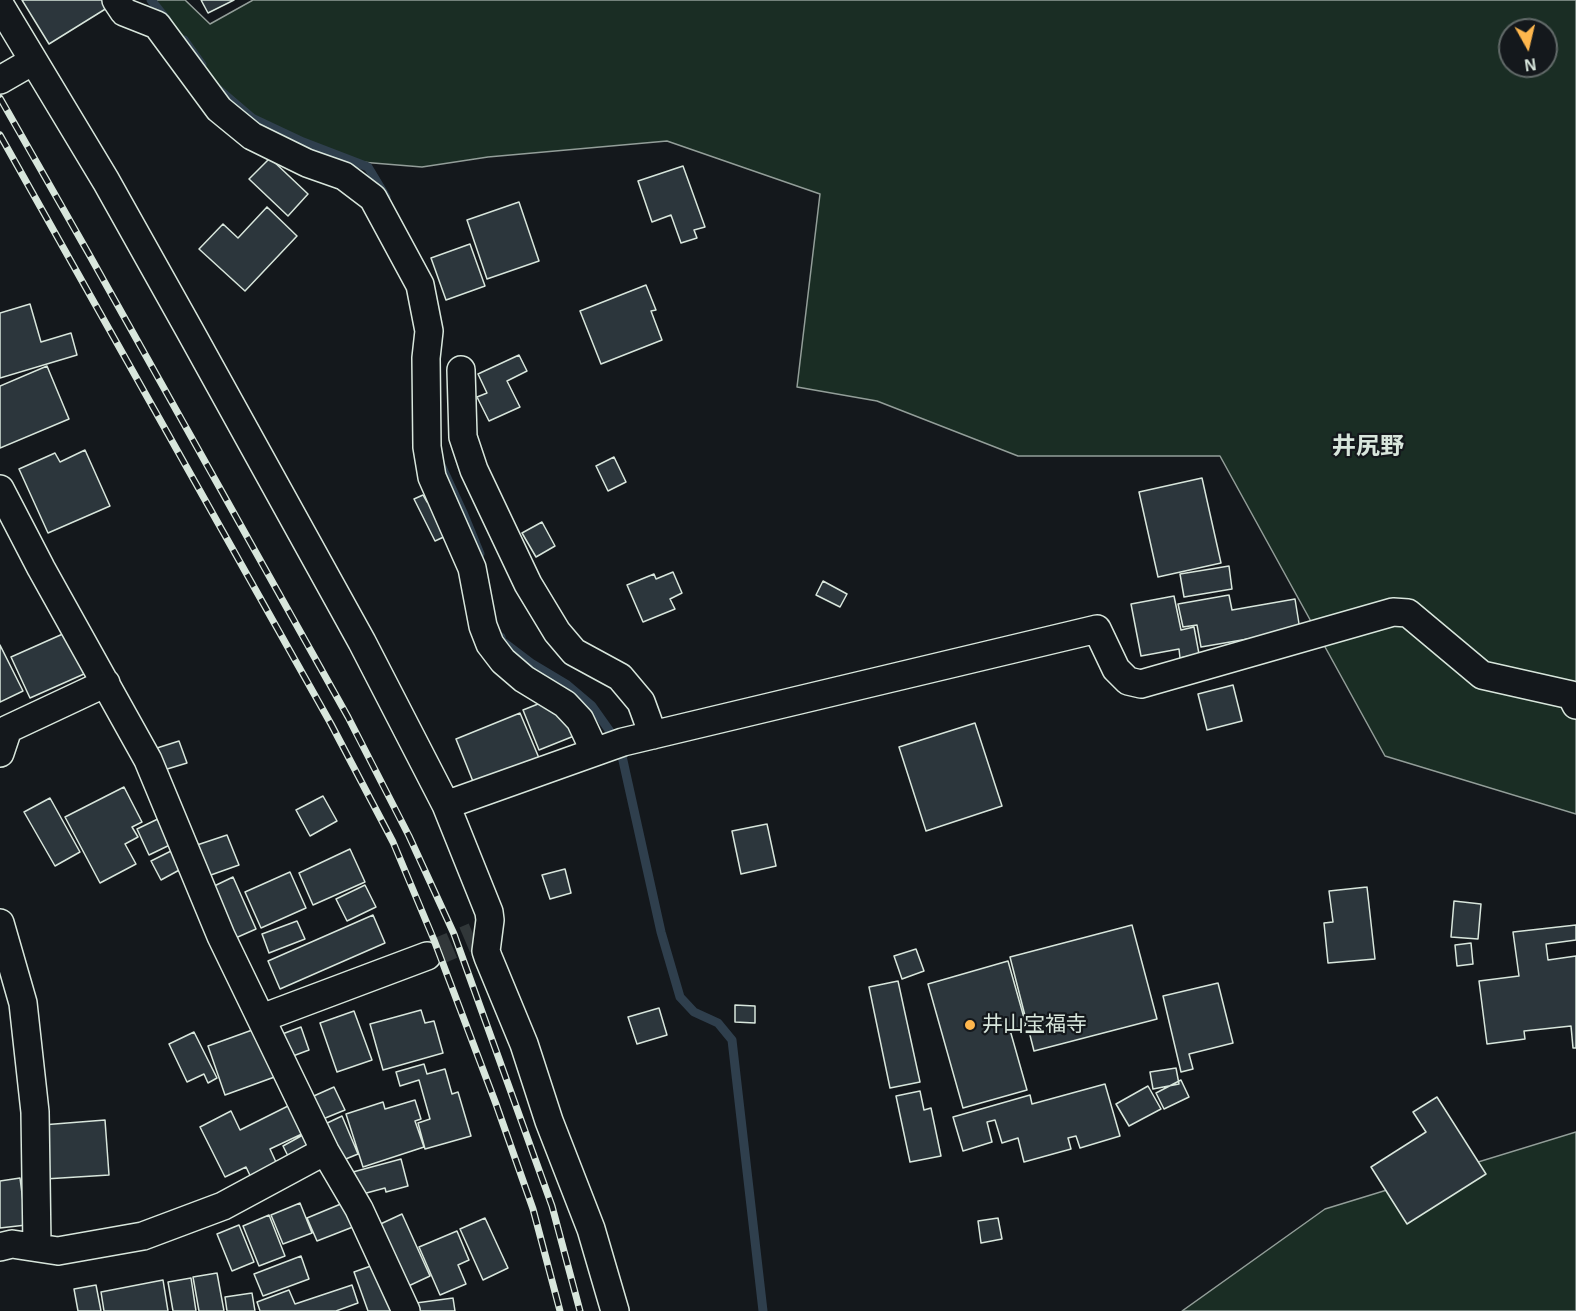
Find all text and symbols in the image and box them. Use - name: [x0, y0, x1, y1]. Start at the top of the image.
- north arrow: [1498, 18, 1558, 78]
- text: N: [1523, 55, 1537, 74]
- district label: 井尻野: [1332, 433, 1404, 461]
- place label: 井山宝福寺: [982, 1012, 1087, 1038]
- marker: 井山宝福寺: [963, 1018, 977, 1032]

